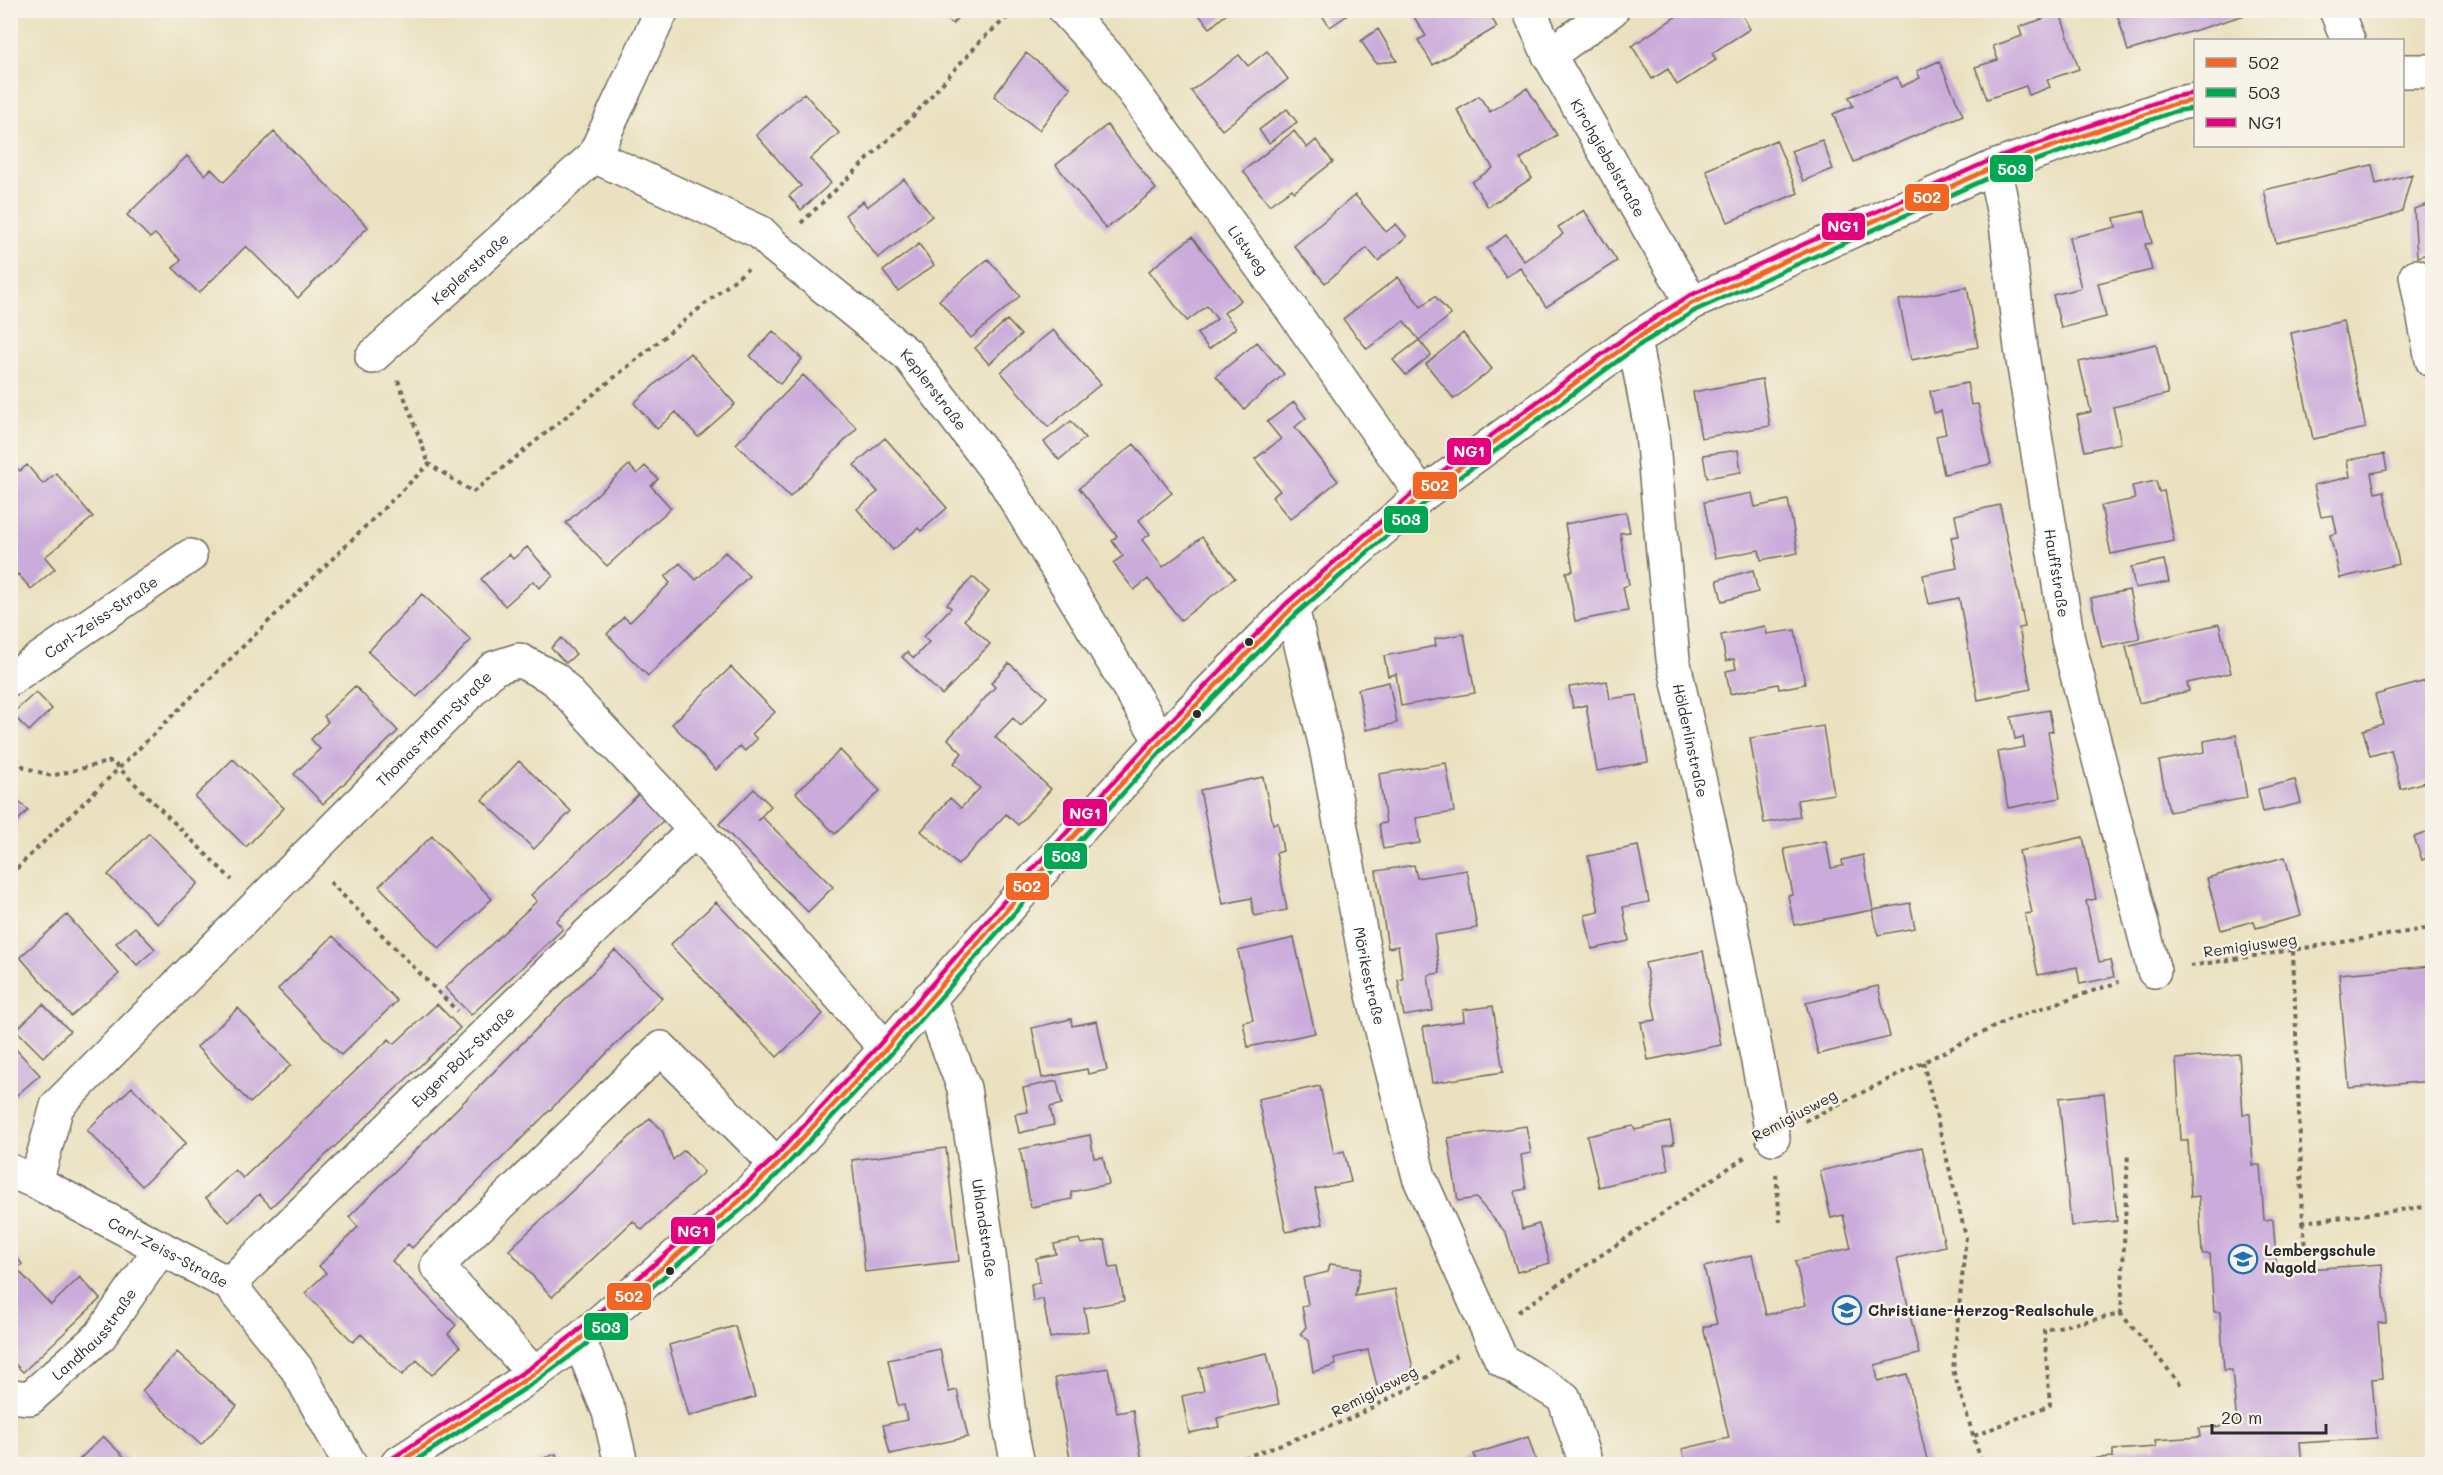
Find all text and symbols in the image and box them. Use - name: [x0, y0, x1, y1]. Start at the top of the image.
- legend: [2194, 39, 2404, 147]
- text: 502: [2248, 50, 2280, 74]
- text: 503: [2248, 80, 2280, 104]
- street label: Kirchgiebelstraße: [1566, 95, 1650, 221]
- text: NG1: [2248, 110, 2283, 134]
- line badge: 503: [1989, 154, 2034, 183]
- text: 503: [1997, 158, 2027, 179]
- line badge: 502: [1904, 183, 1950, 212]
- text: 502: [1913, 186, 1941, 207]
- line badge: NG1: [1821, 212, 1866, 241]
- text: NG1: [1827, 215, 1859, 236]
- street label: Listweg: [1224, 221, 1273, 278]
- street label: Keplerstraße: [427, 228, 513, 309]
- street label: Keplerstraße: [897, 343, 972, 434]
- line badge: NG1: [1446, 437, 1492, 466]
- text: NG1: [1453, 440, 1485, 461]
- line badge: 502: [1412, 471, 1458, 500]
- text: 502: [1421, 474, 1449, 495]
- line badge: 503: [1383, 505, 1429, 534]
- text: 503: [1391, 508, 1421, 529]
- street label: Hauffstraße: [2040, 527, 2074, 619]
- street label: Carl-Zeiss-Straße: [40, 571, 162, 663]
- unlabelled marker: [1243, 636, 1255, 648]
- street label: Thomas-Mann-Straße: [371, 666, 496, 791]
- street label: Hölderlinstraße: [1669, 682, 1713, 799]
- unlabelled marker: [1191, 708, 1203, 720]
- line badge: NG1: [1062, 798, 1108, 827]
- text: NG1: [1069, 802, 1101, 823]
- line badge: 503: [1043, 842, 1088, 870]
- text: 503: [1051, 845, 1081, 866]
- line badge: 502: [1005, 872, 1050, 901]
- text: 502: [1013, 875, 1041, 896]
- street label: Mörikestraße: [1350, 925, 1390, 1027]
- street label: Remigiusweg: [2202, 929, 2298, 961]
- street label: Eugen-Bolz-Straße: [406, 1002, 519, 1111]
- street label: Remigiusweg: [1748, 1084, 1840, 1146]
- street label: Uhlandstraße: [968, 1177, 1002, 1278]
- street label: Carl-Zeiss-Straße: [105, 1212, 232, 1292]
- line badge: NG1: [670, 1216, 716, 1245]
- text: NG1: [677, 1220, 709, 1241]
- place label: Lembergschule Nagold: [2264, 1240, 2376, 1277]
- school or university icon: Lembergschule Nagold: [2227, 1243, 2259, 1275]
- unlabelled marker: [664, 1265, 676, 1277]
- line badge: 502: [606, 1282, 652, 1311]
- street label: Landhausstraße: [47, 1284, 140, 1384]
- text: 502: [615, 1285, 643, 1306]
- school or university icon: Christiane-Herzog-Realschule: [1831, 1294, 1863, 1326]
- place label: Christiane-Herzog-Realschule: [1868, 1300, 2094, 1320]
- line badge: 503: [583, 1312, 629, 1341]
- text: 503: [591, 1316, 621, 1337]
- street label: Remigiusweg: [1328, 1361, 1421, 1421]
- scale bar: [2212, 1397, 2326, 1435]
- text: 20 m: [2221, 1405, 2262, 1429]

